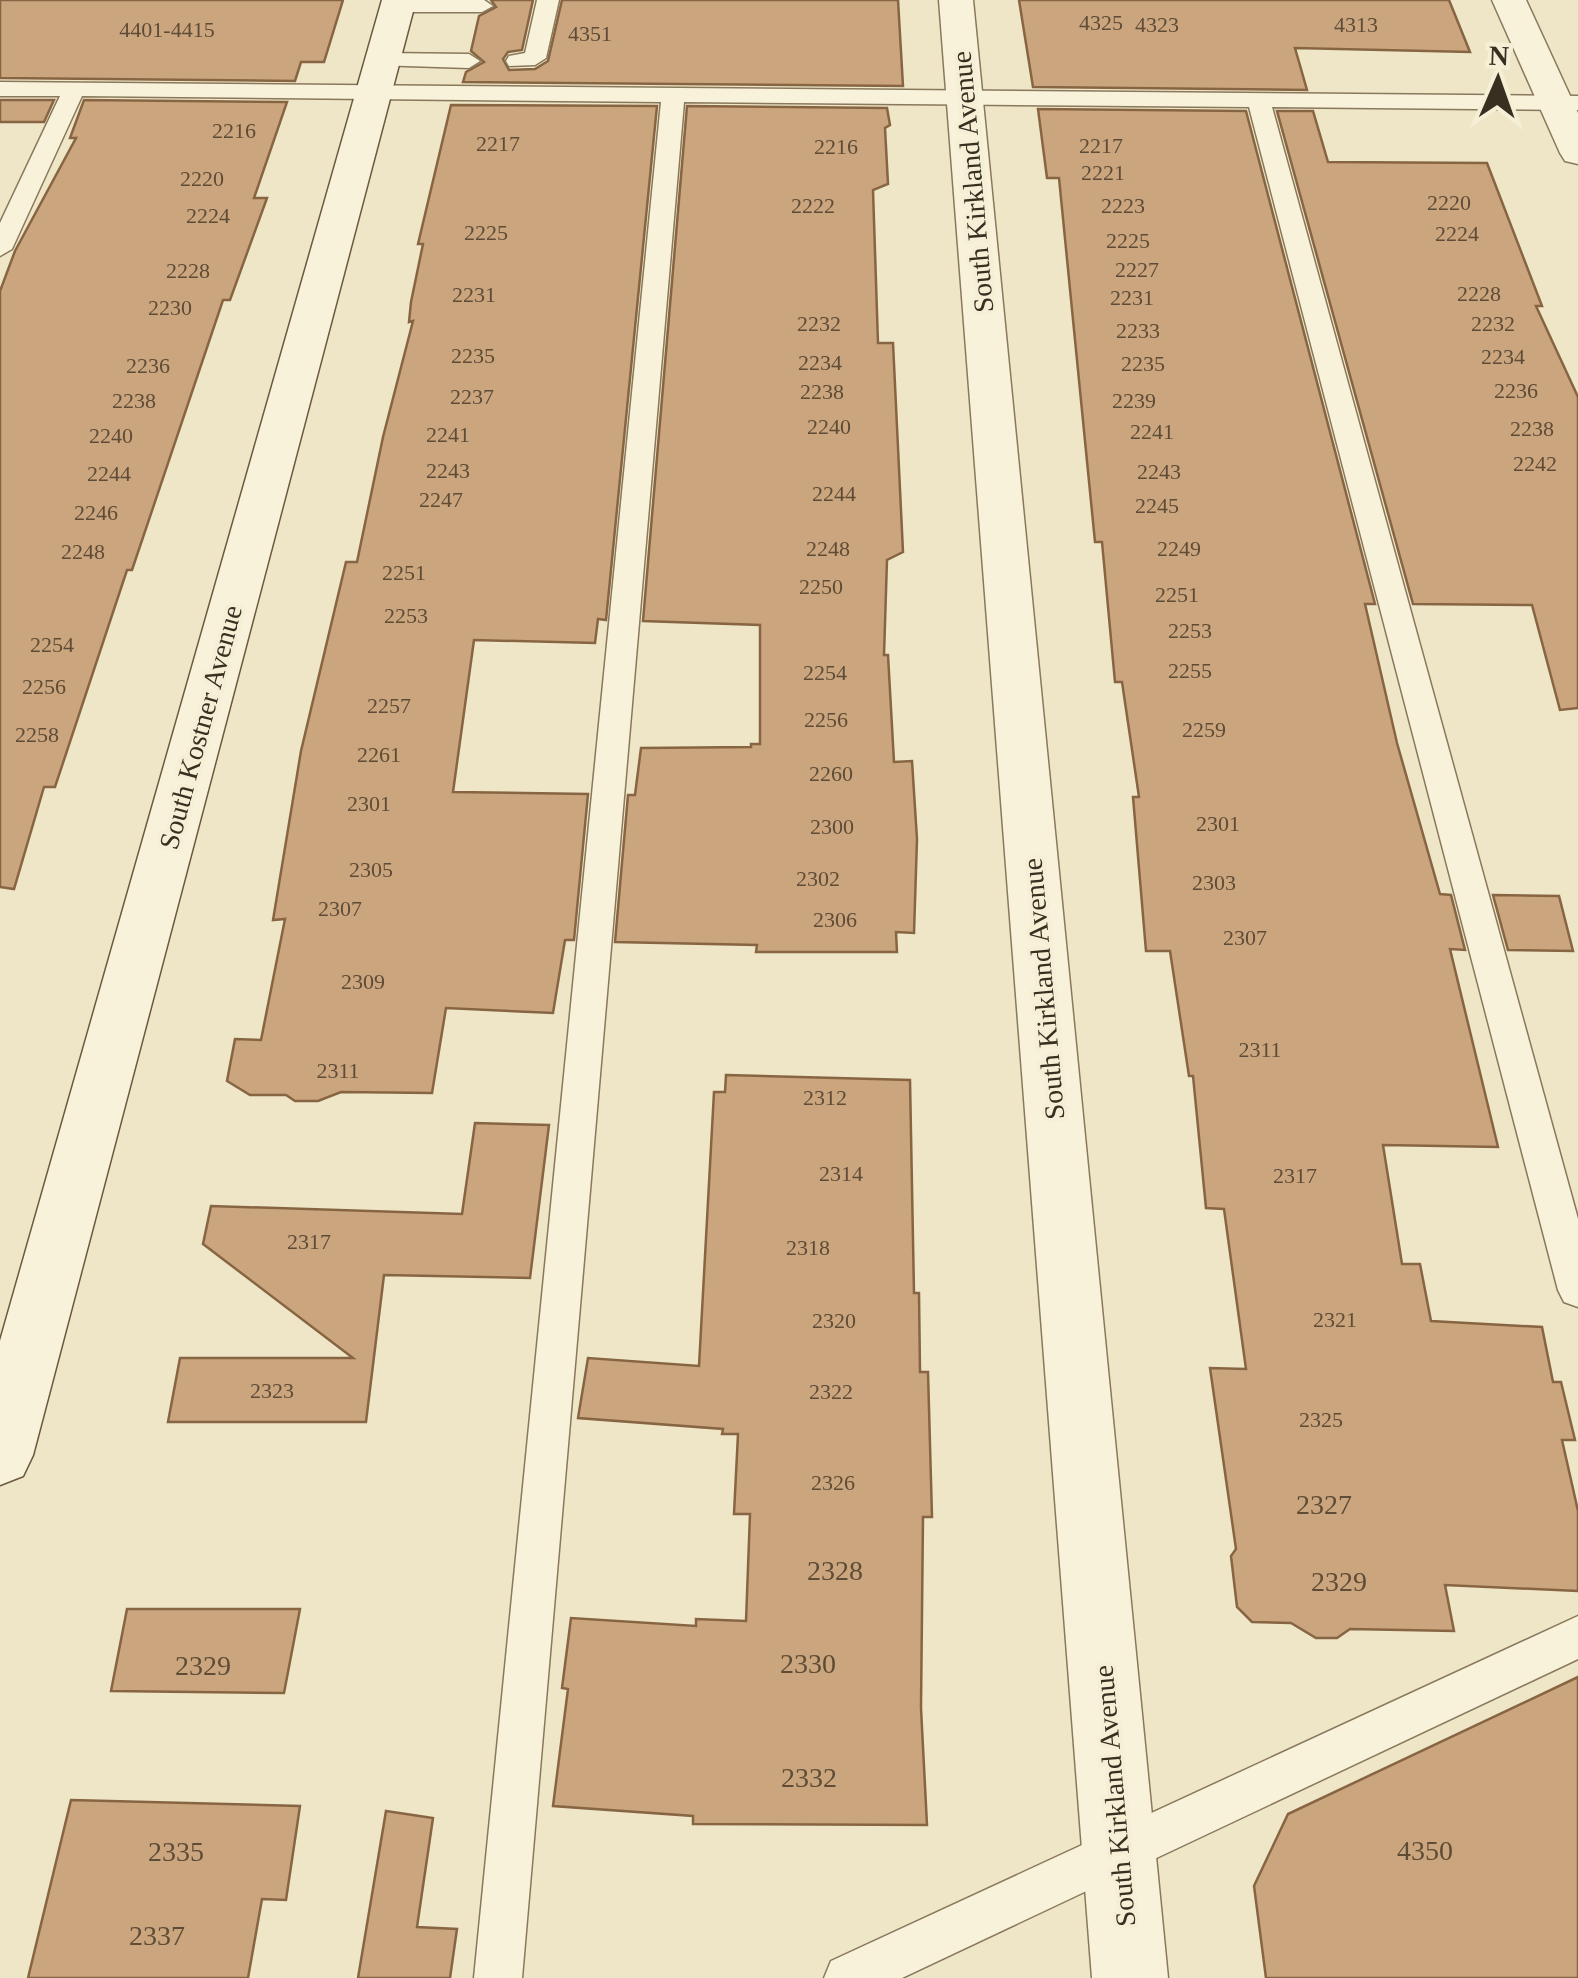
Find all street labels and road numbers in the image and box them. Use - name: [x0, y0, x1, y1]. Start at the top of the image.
- street label: South Kirkland Avenue: [946, 50, 999, 314]
- street label: South Kostner Avenue: [153, 602, 248, 853]
- street label: South Kirkland Avenue: [1017, 857, 1070, 1121]
- street label: South Kirkland Avenue: [1088, 1664, 1141, 1928]

